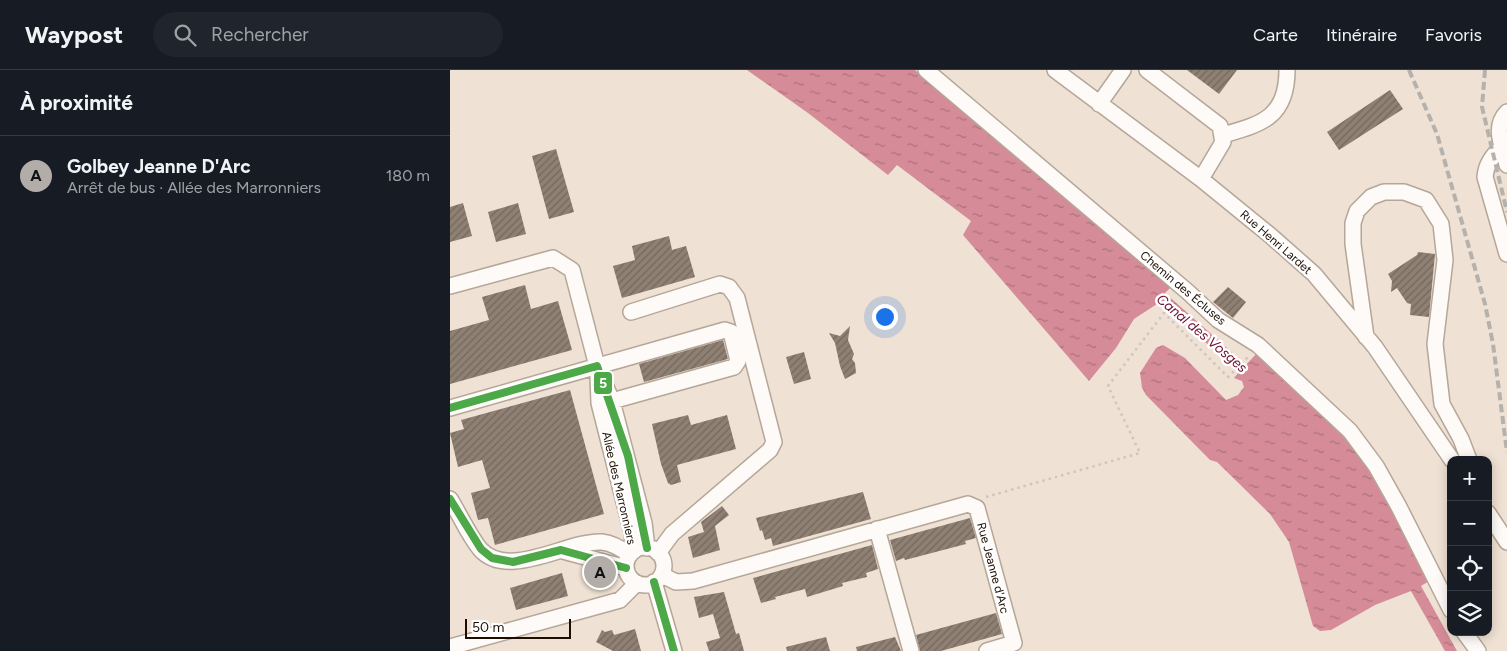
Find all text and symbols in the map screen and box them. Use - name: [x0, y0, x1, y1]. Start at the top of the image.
- search box: [153, 12, 503, 57]
- text: Waypost: [25, 20, 123, 49]
- icon: search: [171, 21, 199, 49]
- text: Rechercher: [211, 23, 309, 46]
- text: Carte: [1253, 24, 1298, 46]
- text: Itinéraire: [1326, 24, 1397, 46]
- text: Favoris: [1425, 24, 1482, 46]
- text: À proximité: [20, 90, 133, 115]
- text: Golbey Jeanne D'Arc: [67, 155, 251, 178]
- text: A: [30, 166, 42, 185]
- text: 180 m: [386, 166, 430, 185]
- text: Arrêt de bus · Allée des Marronniers: [67, 178, 321, 197]
- street label: Rue Henri Lardet: [1237, 207, 1315, 277]
- street label: Chemin des Écluses: [1137, 248, 1229, 328]
- water label: Canal des Vosges: [1153, 291, 1251, 377]
- your location: [872, 304, 898, 330]
- line badge: 5: [593, 371, 613, 395]
- text: 5: [599, 375, 607, 392]
- street label: Allée des Marronniers: [599, 430, 639, 546]
- map controls: [1447, 456, 1492, 636]
- button: +: [1447, 456, 1492, 501]
- button: −: [1447, 501, 1492, 546]
- street label: Rue Jeanne d'Arc: [974, 521, 1012, 615]
- button: locate: [1447, 546, 1492, 591]
- pin: A: [584, 553, 616, 591]
- button: layers: [1447, 591, 1492, 636]
- scale bar: [465, 616, 571, 639]
- text: 50 m: [472, 619, 504, 636]

